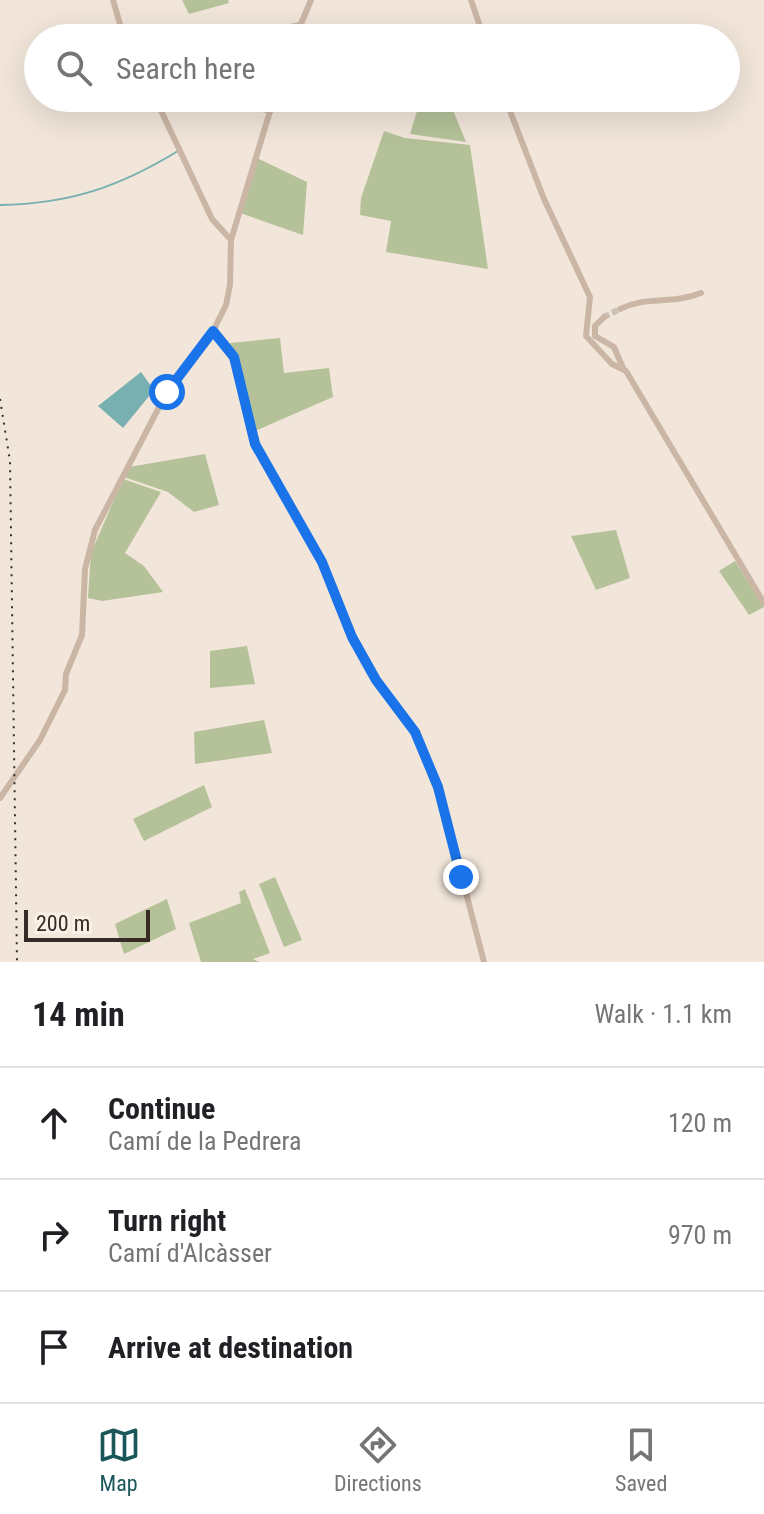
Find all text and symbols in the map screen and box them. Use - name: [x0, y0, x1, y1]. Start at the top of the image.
- search box: [24, 24, 740, 112]
- icon: search: [52, 46, 96, 90]
- text: Search here: [116, 51, 256, 86]
- route start: [149, 374, 185, 410]
- route end: [443, 859, 479, 895]
- scale bar: [24, 906, 150, 942]
- text: 200 m: [36, 911, 90, 936]
- text: 14 min: [32, 994, 125, 1034]
- text: Walk · 1.1 km: [594, 999, 732, 1029]
- text: Continue: [108, 1091, 215, 1126]
- icon: ahead: [32, 1101, 76, 1145]
- text: 120 m: [668, 1108, 732, 1138]
- text: Camí de la Pedrera: [108, 1126, 301, 1156]
- text: Turn right: [108, 1203, 226, 1238]
- icon: right: [32, 1213, 76, 1257]
- text: 970 m: [668, 1220, 732, 1250]
- text: Camí d'Alcàsser: [108, 1238, 272, 1268]
- icon: arrive: [32, 1325, 76, 1369]
- text: Arrive at destination: [108, 1330, 353, 1365]
- tab: Map: [97, 1423, 141, 1496]
- tab: Directions: [334, 1423, 422, 1496]
- tab: Saved: [615, 1423, 667, 1496]

